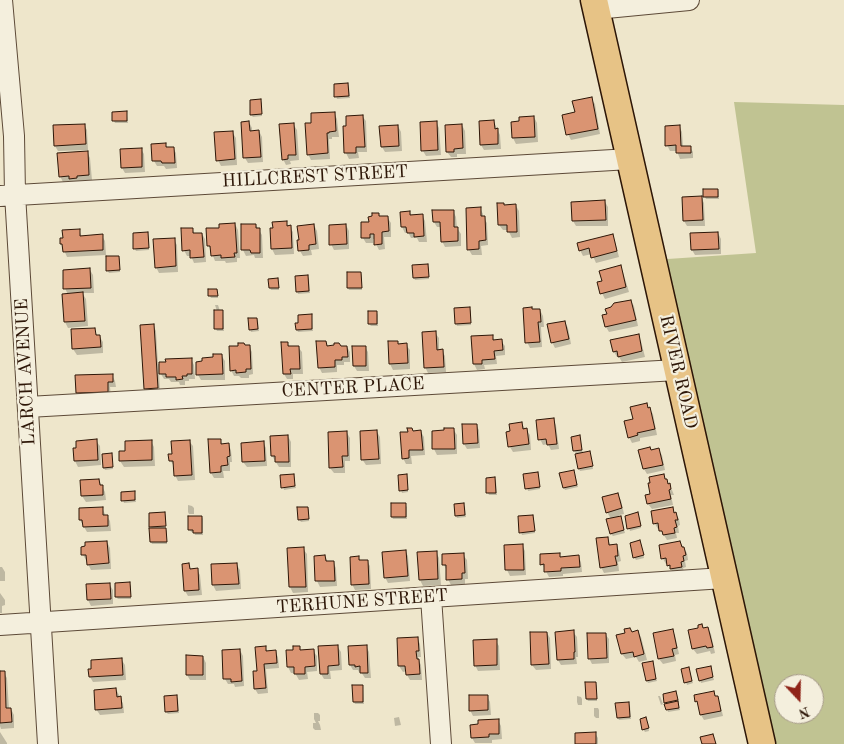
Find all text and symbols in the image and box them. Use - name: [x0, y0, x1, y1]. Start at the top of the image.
- street label: HILLCREST STREET: [221, 161, 409, 193]
- street label: LARCH AVENUE: [11, 298, 41, 446]
- street label: RIVER ROAD: [654, 313, 702, 431]
- street label: CENTER PLACE: [281, 373, 425, 403]
- street label: TERHUNE STREET: [275, 585, 449, 619]
- north arrow: [774, 674, 824, 724]
- text: N: [797, 704, 812, 721]

